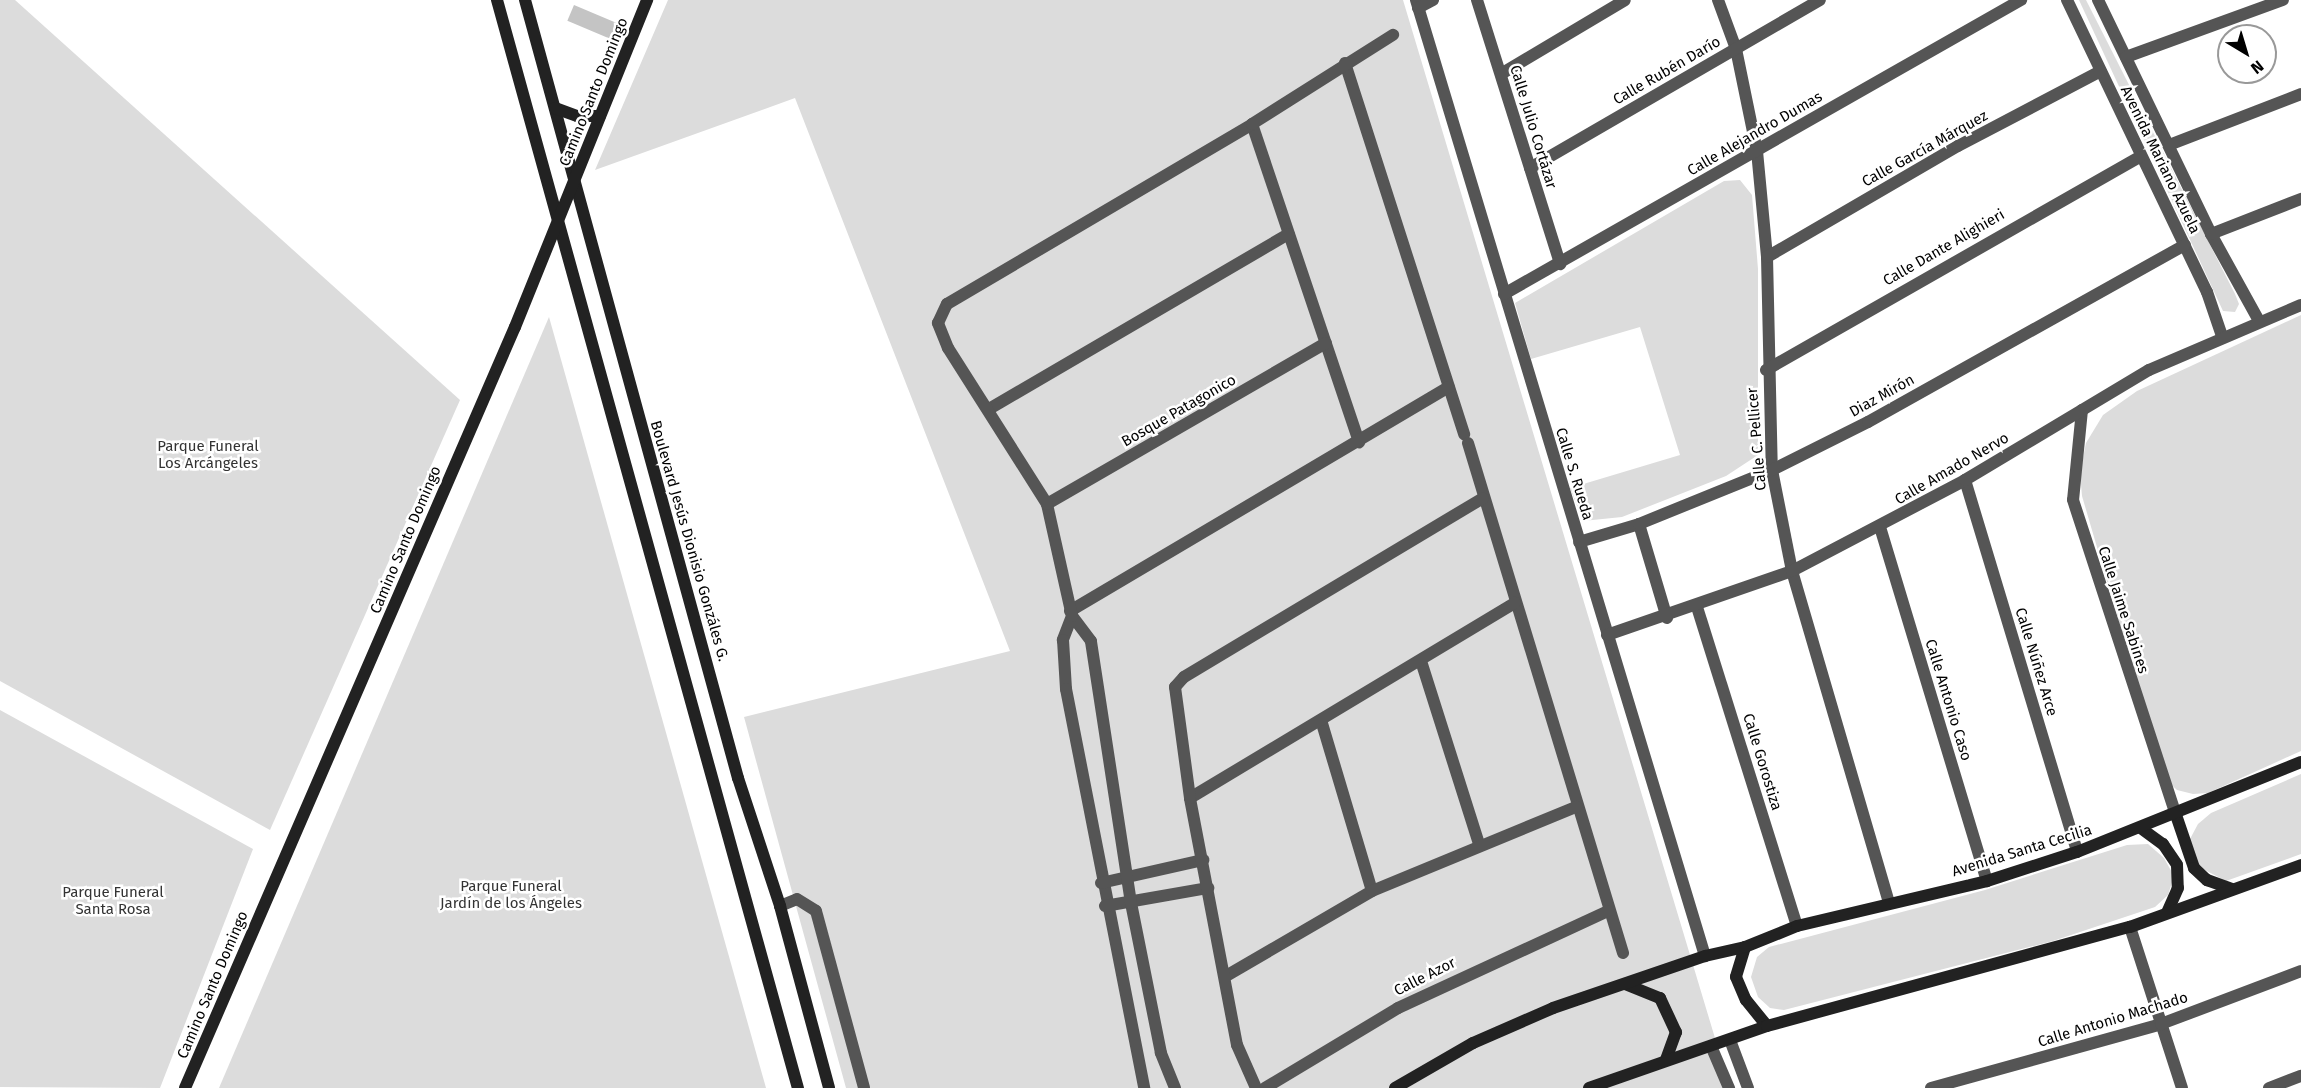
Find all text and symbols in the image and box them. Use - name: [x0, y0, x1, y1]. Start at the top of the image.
- street label: Camino Santo Domingo: [556, 15, 632, 169]
- north arrow: [2217, 24, 2277, 84]
- street label: Calle Rubén Darío: [1610, 33, 1724, 109]
- text: N: [2247, 56, 2267, 78]
- street label: Calle Julio Cortázar: [1506, 63, 1560, 191]
- street label: Avenida Mariano Azuela: [2116, 83, 2204, 237]
- street label: Calle Alejandro Dumas: [1684, 88, 1826, 180]
- street label: Calle García Márquez: [1859, 107, 1991, 191]
- street label: Calle Dante Alighieri: [1880, 206, 2008, 290]
- street label: Bosque Patagonico: [1119, 371, 1239, 451]
- street label: Diaz Mirón: [1846, 371, 1918, 421]
- street label: Calle C. Pellicer: [1744, 387, 1770, 491]
- street label: Boulevard Jesús Dionisio Gonzáles G.: [646, 419, 732, 663]
- street label: Calle S. Rueda: [1551, 425, 1597, 523]
- street label: Calle Amado Nervo: [1892, 429, 2012, 509]
- park label: Parque Funeral Los Arcángeles: [157, 437, 259, 472]
- street label: Camino Santo Domingo: [367, 463, 445, 617]
- street label: Calle Jaime Sabines: [2094, 544, 2152, 676]
- street label: Calle Núñez Arce: [2011, 606, 2061, 718]
- street label: Calle Antonio Caso: [1921, 637, 1975, 763]
- street label: Calle Gorostiza: [1739, 711, 1785, 813]
- street label: Avenida Santa Cecilia: [1950, 821, 2094, 881]
- park label: Parque Funeral Jardín de los Ángeles: [440, 877, 582, 912]
- park label: Parque Funeral Santa Rosa: [62, 883, 164, 918]
- street label: Camino Santo Domingo: [174, 908, 252, 1062]
- street label: Calle Azor: [1391, 954, 1459, 1000]
- street label: Calle Antonio Machado: [2036, 989, 2190, 1051]

